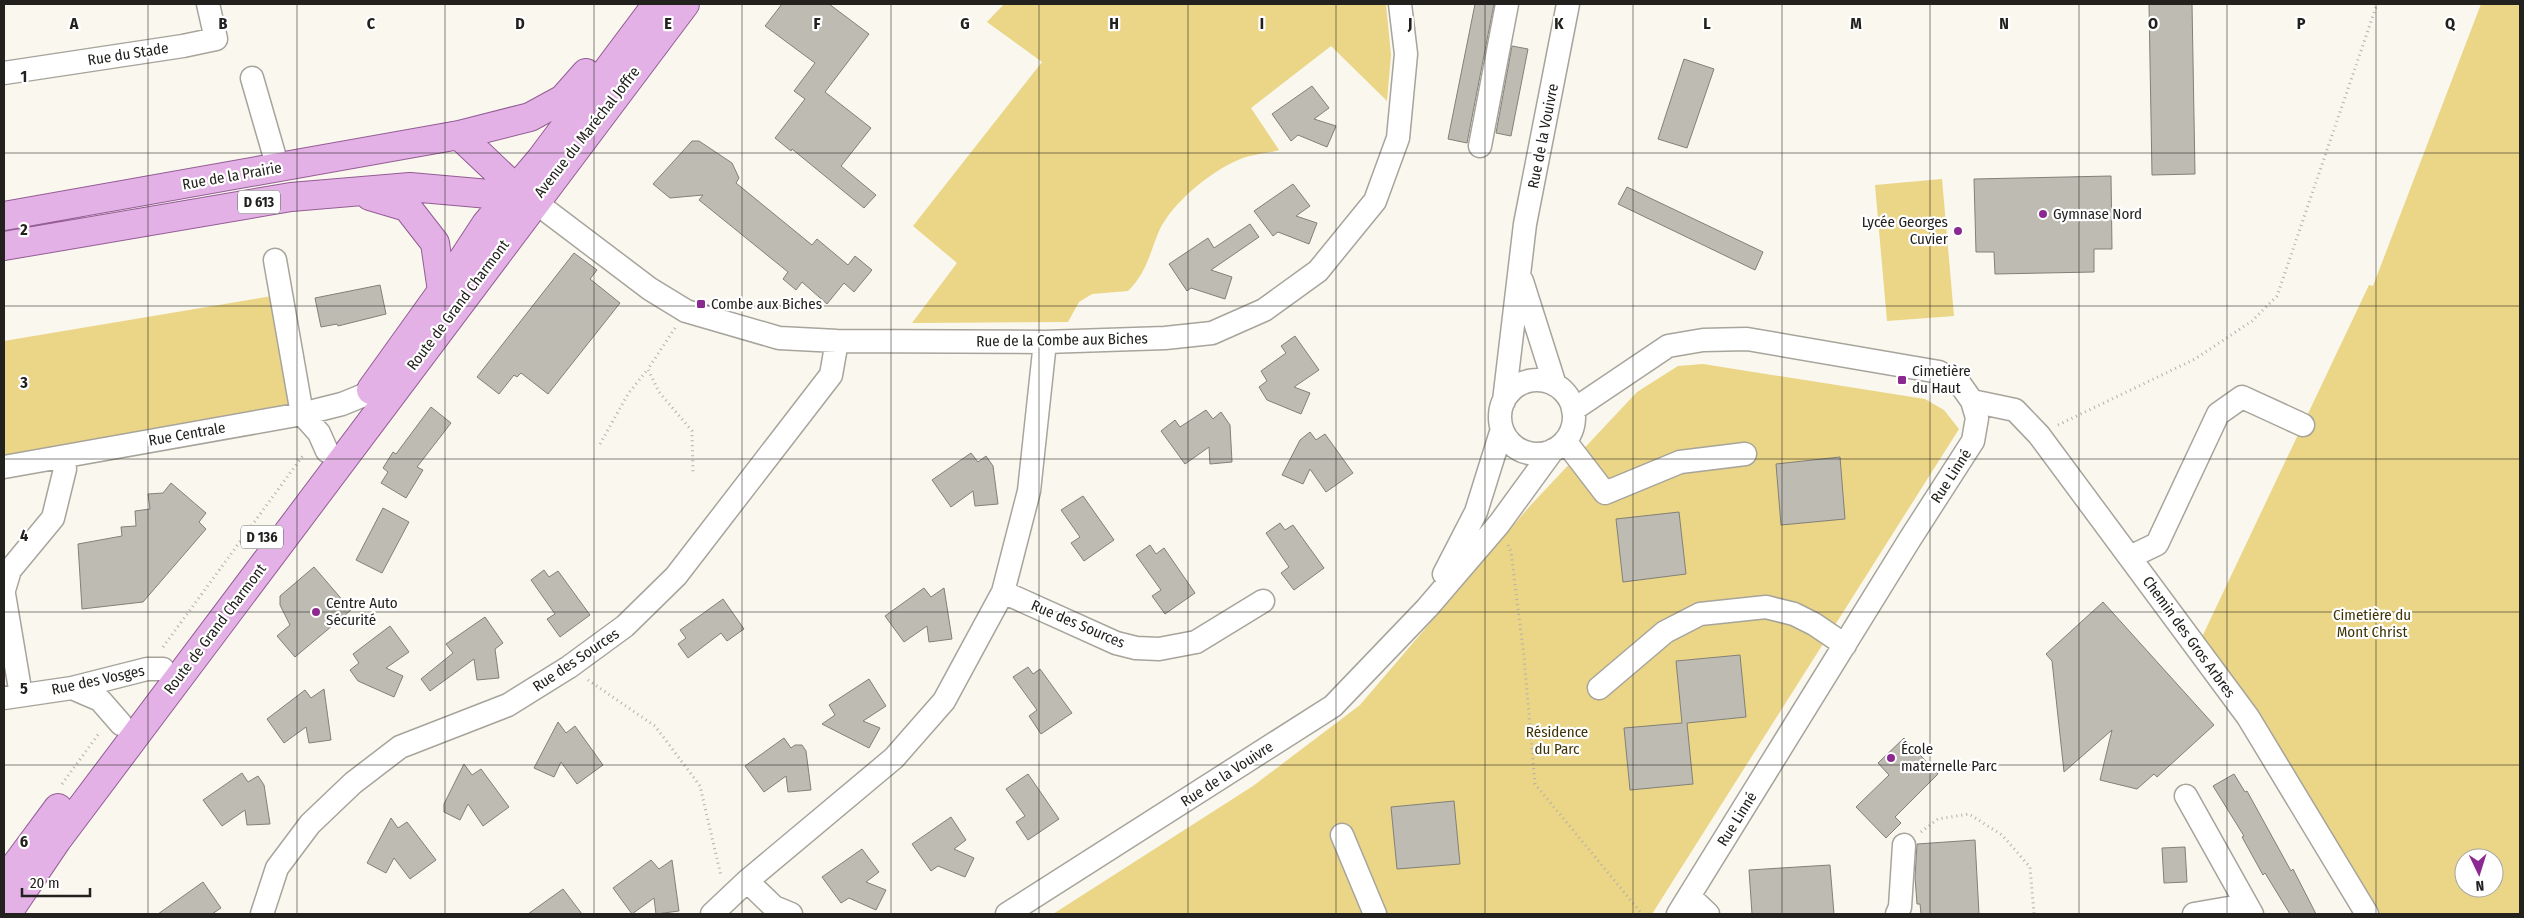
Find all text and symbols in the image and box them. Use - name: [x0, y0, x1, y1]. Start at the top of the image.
- text: A: [69, 14, 79, 33]
- text: B: [219, 14, 228, 33]
- text: C: [367, 14, 376, 33]
- text: D: [515, 14, 525, 33]
- text: E: [664, 14, 672, 33]
- text: F: [813, 14, 821, 33]
- text: G: [960, 14, 970, 33]
- text: H: [1109, 14, 1119, 33]
- text: I: [1260, 14, 1264, 33]
- text: J: [1407, 14, 1412, 33]
- text: K: [1554, 14, 1564, 33]
- text: L: [1703, 14, 1711, 33]
- text: M: [1850, 14, 1862, 33]
- text: N: [1999, 14, 2009, 33]
- text: O: [2148, 14, 2158, 33]
- text: P: [2297, 14, 2306, 33]
- text: Q: [2445, 14, 2456, 33]
- street label: Rue du Stade: [86, 39, 170, 69]
- street label: Avenue du Maréchal Joffre: [530, 63, 644, 201]
- text: 1: [21, 67, 27, 86]
- street label: Rue de la Vouivre: [1524, 82, 1562, 190]
- street label: Rue de la Prairie: [181, 158, 283, 194]
- road number: D 613: [238, 190, 280, 213]
- place label: Gymnase Nord: [2053, 205, 2142, 223]
- marker: Gymnase Nord: [2037, 208, 2049, 220]
- place label: Lycée Georges Cuvier: [1862, 213, 1949, 248]
- text: 2: [19, 220, 28, 239]
- marker: Lycée Georges Cuvier: [1952, 225, 1964, 237]
- street label: Route de Grand Charmont: [403, 236, 513, 374]
- place label: Combe aux Biches: [711, 295, 822, 313]
- marker: Combe aux Biches: [695, 298, 707, 310]
- street label: Rue de la Combe aux Biches: [976, 330, 1148, 350]
- place label: Cimetière du Haut: [1912, 362, 1971, 397]
- text: 3: [19, 373, 28, 392]
- marker: Cimetière du Haut: [1896, 374, 1908, 386]
- street label: Rue Centrale: [147, 418, 227, 450]
- street label: Rue Linné: [1927, 446, 1975, 506]
- text: 4: [20, 526, 28, 545]
- road number: D 136: [241, 526, 283, 548]
- street label: Route de Grand Charmont: [160, 560, 270, 698]
- street label: Chemin des Gros Arbres: [2139, 573, 2239, 701]
- place label: Centre Auto Sécurité: [326, 594, 398, 629]
- street label: Rue des Sources: [1028, 596, 1128, 652]
- marker: Centre Auto Sécurité: [310, 606, 322, 618]
- park label: Cimetière du Mont Christ: [2333, 606, 2411, 641]
- street label: Rue des Sources: [529, 625, 623, 695]
- street label: Rue des Vosges: [50, 661, 146, 699]
- text: 5: [20, 679, 28, 698]
- park label: Résidence du Parc: [1526, 723, 1588, 758]
- street label: Rue de la Vouivre: [1177, 737, 1277, 811]
- place label: École maternelle Parc: [1901, 740, 1998, 775]
- marker: École maternelle Parc: [1885, 752, 1897, 764]
- street label: Rue Linné: [1713, 789, 1761, 849]
- text: 6: [20, 832, 28, 851]
- north arrow: [2454, 848, 2504, 898]
- scale bar: [22, 866, 90, 898]
- text: 20 m: [30, 874, 60, 892]
- text: N: [2475, 877, 2485, 894]

